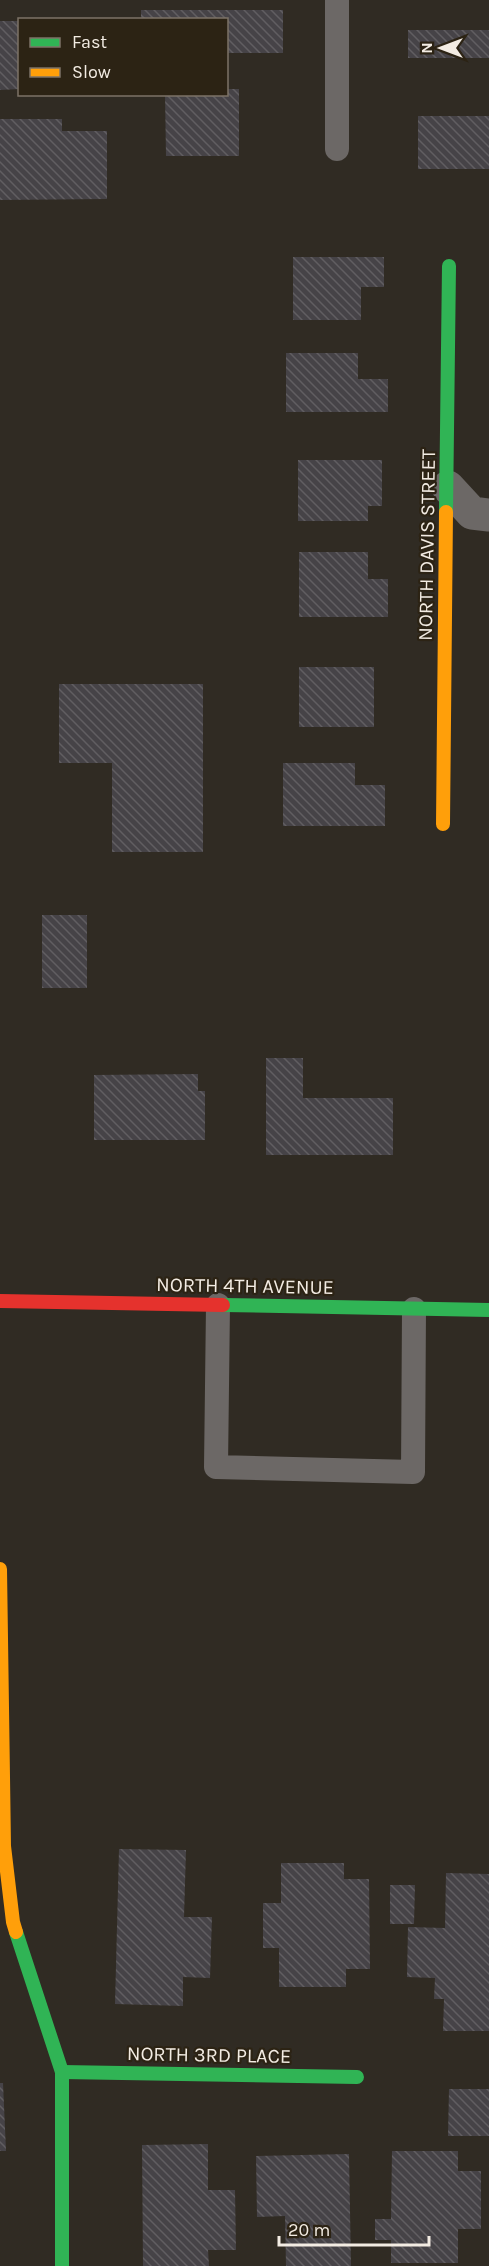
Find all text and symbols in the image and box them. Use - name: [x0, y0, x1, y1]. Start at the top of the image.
- legend: [18, 18, 228, 96]
- north arrow: [411, 18, 471, 78]
- text: Fast: [72, 31, 107, 53]
- text: N: [417, 42, 436, 54]
- text: Slow: [72, 61, 111, 83]
- street label: NORTH DAVIS STREET: [414, 449, 440, 641]
- street label: NORTH 4TH AVENUE: [156, 1273, 334, 1299]
- street label: NORTH 3RD PLACE: [127, 2042, 291, 2068]
- scale bar: [279, 2209, 429, 2247]
- text: 20 m: [288, 2219, 330, 2241]

